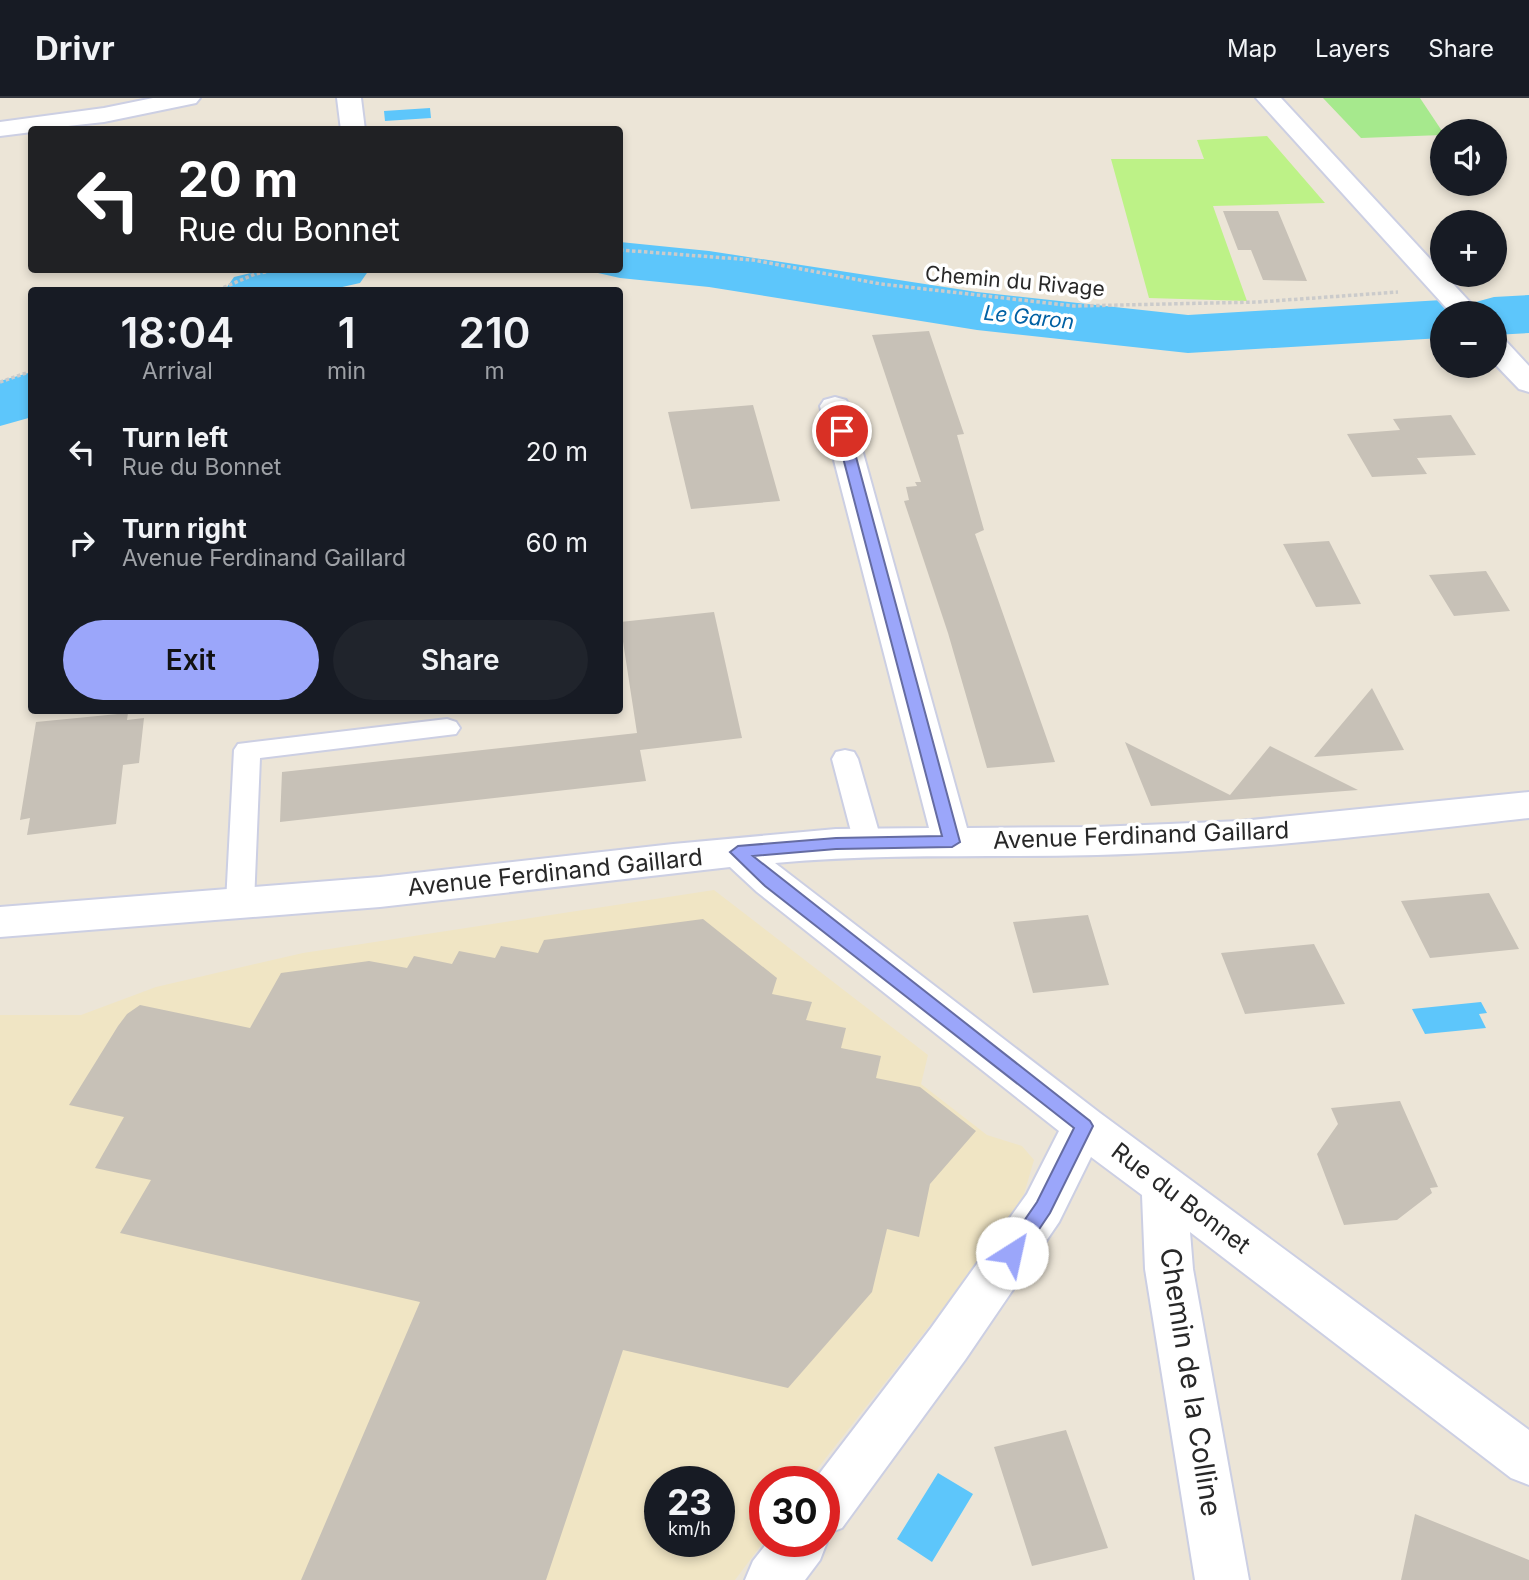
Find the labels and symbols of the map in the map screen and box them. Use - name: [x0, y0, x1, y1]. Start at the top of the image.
- street label: Chemin du Rivage: [924, 261, 1106, 301]
- water label: Le Garon: [982, 300, 1076, 334]
- pin: [812, 401, 872, 461]
- street label: Avenue Ferdinand Gaillard: [992, 815, 1290, 855]
- street label: Avenue Ferdinand Gaillard: [406, 842, 704, 902]
- street label: Rue du Bonnet: [1106, 1136, 1256, 1260]
- position arrow: [975, 1216, 1049, 1290]
- street label: Chemin de la Colline: [1153, 1245, 1229, 1519]
- speed limit sign: 30: [749, 1466, 840, 1557]

